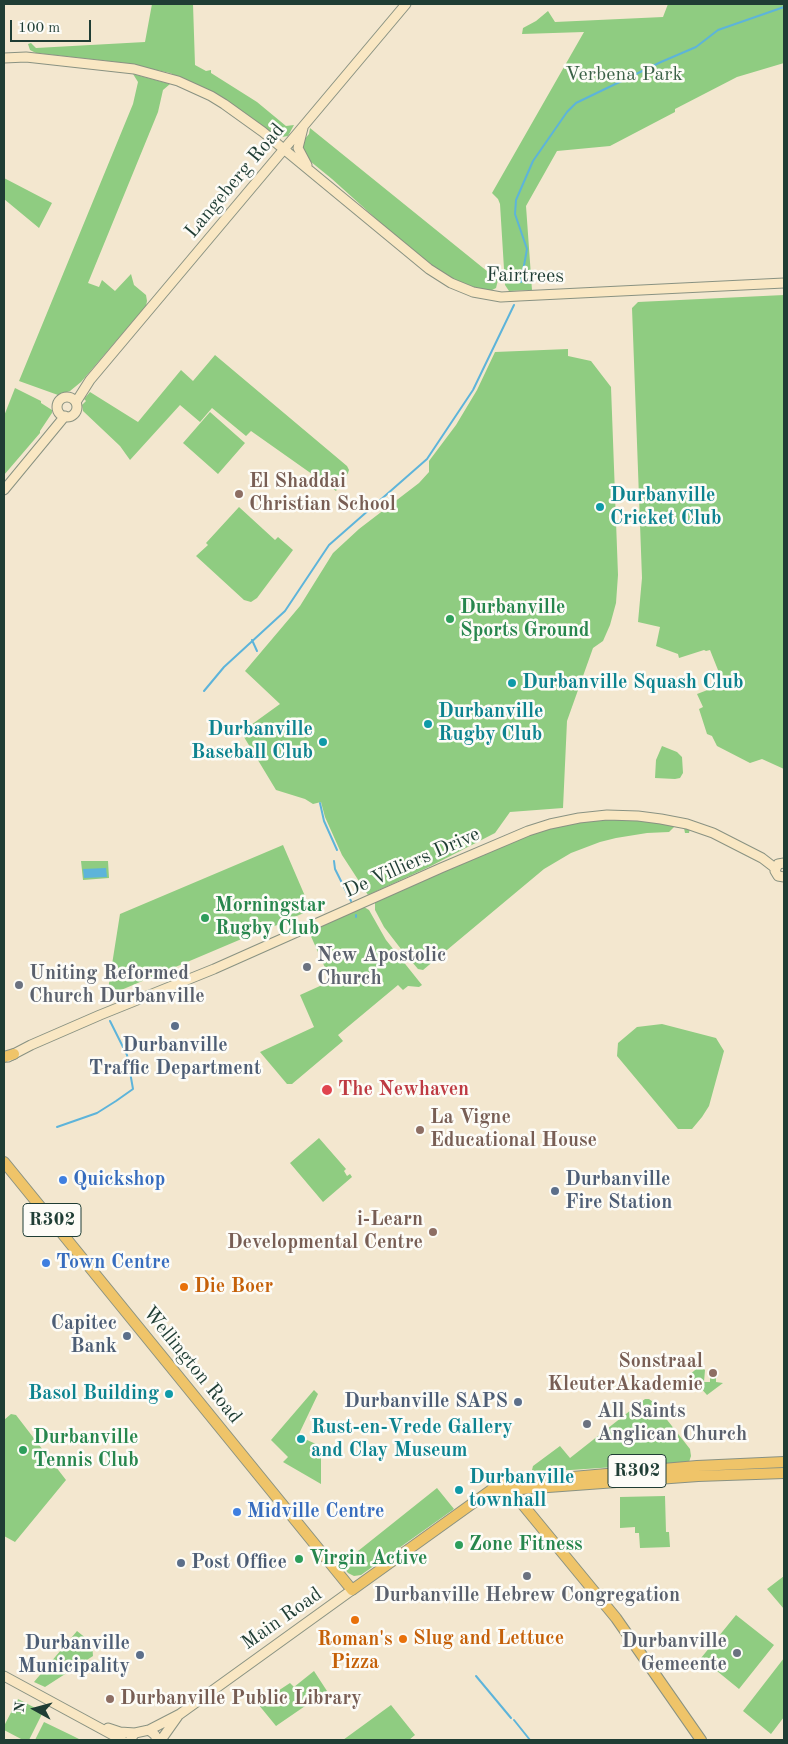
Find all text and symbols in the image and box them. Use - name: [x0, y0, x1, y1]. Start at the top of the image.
- scale bar: [12, 10, 94, 42]
- text: 100 m: [18, 21, 60, 36]
- park label: Verbena Park: [565, 63, 683, 87]
- street label: Langeberg Road: [180, 119, 290, 243]
- street label: Fairtrees: [486, 263, 564, 289]
- place label: El Shaddai Christian School: [249, 470, 396, 517]
- place label: Durbanville Cricket Club: [610, 484, 722, 531]
- marker: El Shaddai Christian School: [233, 488, 245, 500]
- marker: Durbanville Cricket Club: [594, 501, 606, 513]
- place label: Durbanville Sports Ground: [460, 596, 590, 643]
- marker: Durbanville Sports Ground: [444, 613, 456, 625]
- place label: Durbanville Squash Club: [522, 671, 743, 695]
- marker: Durbanville Squash Club: [506, 677, 518, 689]
- place label: Durbanville Rugby Club: [438, 700, 544, 747]
- place label: Durbanville Baseball Club: [191, 718, 313, 765]
- marker: Durbanville Rugby Club: [422, 718, 434, 730]
- marker: Durbanville Baseball Club: [317, 736, 329, 748]
- street label: De Villiers Drive: [340, 822, 484, 904]
- place label: Morningstar Rugby Club: [215, 894, 326, 941]
- marker: Morningstar Rugby Club: [199, 912, 211, 924]
- place label: New Apostolic Church: [317, 944, 446, 991]
- marker: New Apostolic Church: [301, 961, 313, 973]
- place label: Uniting Reformed Church Durbanville: [29, 962, 205, 1009]
- marker: Uniting Reformed Church Durbanville: [13, 979, 25, 991]
- marker: Durbanville Traffic Department: [169, 1020, 181, 1032]
- place label: Durbanville Traffic Department: [89, 1034, 261, 1081]
- place label: The Newhaven: [338, 1078, 469, 1102]
- marker: The Newhaven: [320, 1083, 334, 1097]
- place label: La Vigne Educational House: [430, 1106, 597, 1153]
- marker: La Vigne Educational House: [414, 1124, 426, 1136]
- place label: Quickshop: [73, 1168, 165, 1192]
- place label: Durbanville Fire Station: [565, 1168, 672, 1215]
- marker: Quickshop: [57, 1174, 69, 1186]
- marker: Durbanville Fire Station: [549, 1185, 561, 1197]
- road number: R302: [23, 1204, 81, 1236]
- place label: i-Learn Developmental Centre: [227, 1208, 423, 1255]
- marker: i-Learn Developmental Centre: [427, 1226, 439, 1238]
- place label: Town Centre: [56, 1251, 170, 1275]
- marker: Town Centre: [40, 1257, 52, 1269]
- place label: Die Boer: [194, 1275, 273, 1299]
- marker: Die Boer: [178, 1281, 190, 1293]
- street label: Wellington Road: [137, 1301, 247, 1429]
- place label: Capitec Bank: [51, 1312, 117, 1359]
- marker: Capitec Bank: [121, 1330, 133, 1342]
- place label: Sonstraal KleuterAkademie: [548, 1350, 703, 1397]
- marker: Sonstraal KleuterAkademie: [707, 1367, 719, 1379]
- place label: Basol Building: [28, 1382, 159, 1406]
- marker: Basol Building: [163, 1388, 175, 1400]
- place label: Durbanville SAPS: [344, 1390, 508, 1414]
- marker: Durbanville SAPS: [512, 1396, 524, 1408]
- place label: All Saints Anglican Church: [597, 1400, 747, 1447]
- place label: Rust-en-Vrede Gallery and Clay Museum: [311, 1416, 513, 1463]
- marker: All Saints Anglican Church: [581, 1418, 593, 1430]
- place label: Durbanville Tennis Club: [33, 1426, 139, 1473]
- marker: Rust-en-Vrede Gallery and Clay Museum: [295, 1433, 307, 1445]
- marker: Durbanville Tennis Club: [17, 1444, 29, 1456]
- road number: R302: [608, 1454, 666, 1488]
- place label: Durbanville townhall: [469, 1466, 575, 1513]
- marker: Durbanville townhall: [453, 1484, 465, 1496]
- place label: Midville Centre: [247, 1500, 385, 1524]
- marker: Midville Centre: [231, 1506, 243, 1518]
- place label: Zone Fitness: [469, 1533, 583, 1557]
- marker: Zone Fitness: [453, 1539, 465, 1551]
- place label: Virgin Active: [309, 1547, 427, 1571]
- place label: Post Office: [191, 1551, 287, 1575]
- marker: Virgin Active: [293, 1553, 305, 1565]
- marker: Post Office: [175, 1557, 187, 1569]
- marker: Durbanville Hebrew Congregation: [521, 1570, 533, 1582]
- street label: Main Road: [237, 1582, 327, 1656]
- place label: Durbanville Hebrew Congregation: [374, 1584, 680, 1608]
- marker: Roman's Pizza: [349, 1614, 361, 1626]
- place label: Slug and Lettuce: [413, 1627, 564, 1651]
- place label: Roman's Pizza: [317, 1628, 393, 1675]
- place label: Durbanville Gemeente: [621, 1630, 727, 1677]
- place label: Durbanville Municipality: [18, 1632, 130, 1679]
- marker: Slug and Lettuce: [397, 1633, 409, 1645]
- marker: Durbanville Gemeente: [731, 1647, 743, 1659]
- marker: Durbanville Municipality: [134, 1649, 146, 1661]
- north arrow: [10, 1684, 60, 1734]
- place label: Durbanville Public Library: [120, 1687, 362, 1711]
- marker: Durbanville Public Library: [104, 1693, 116, 1705]
- text: N: [13, 1701, 28, 1713]

